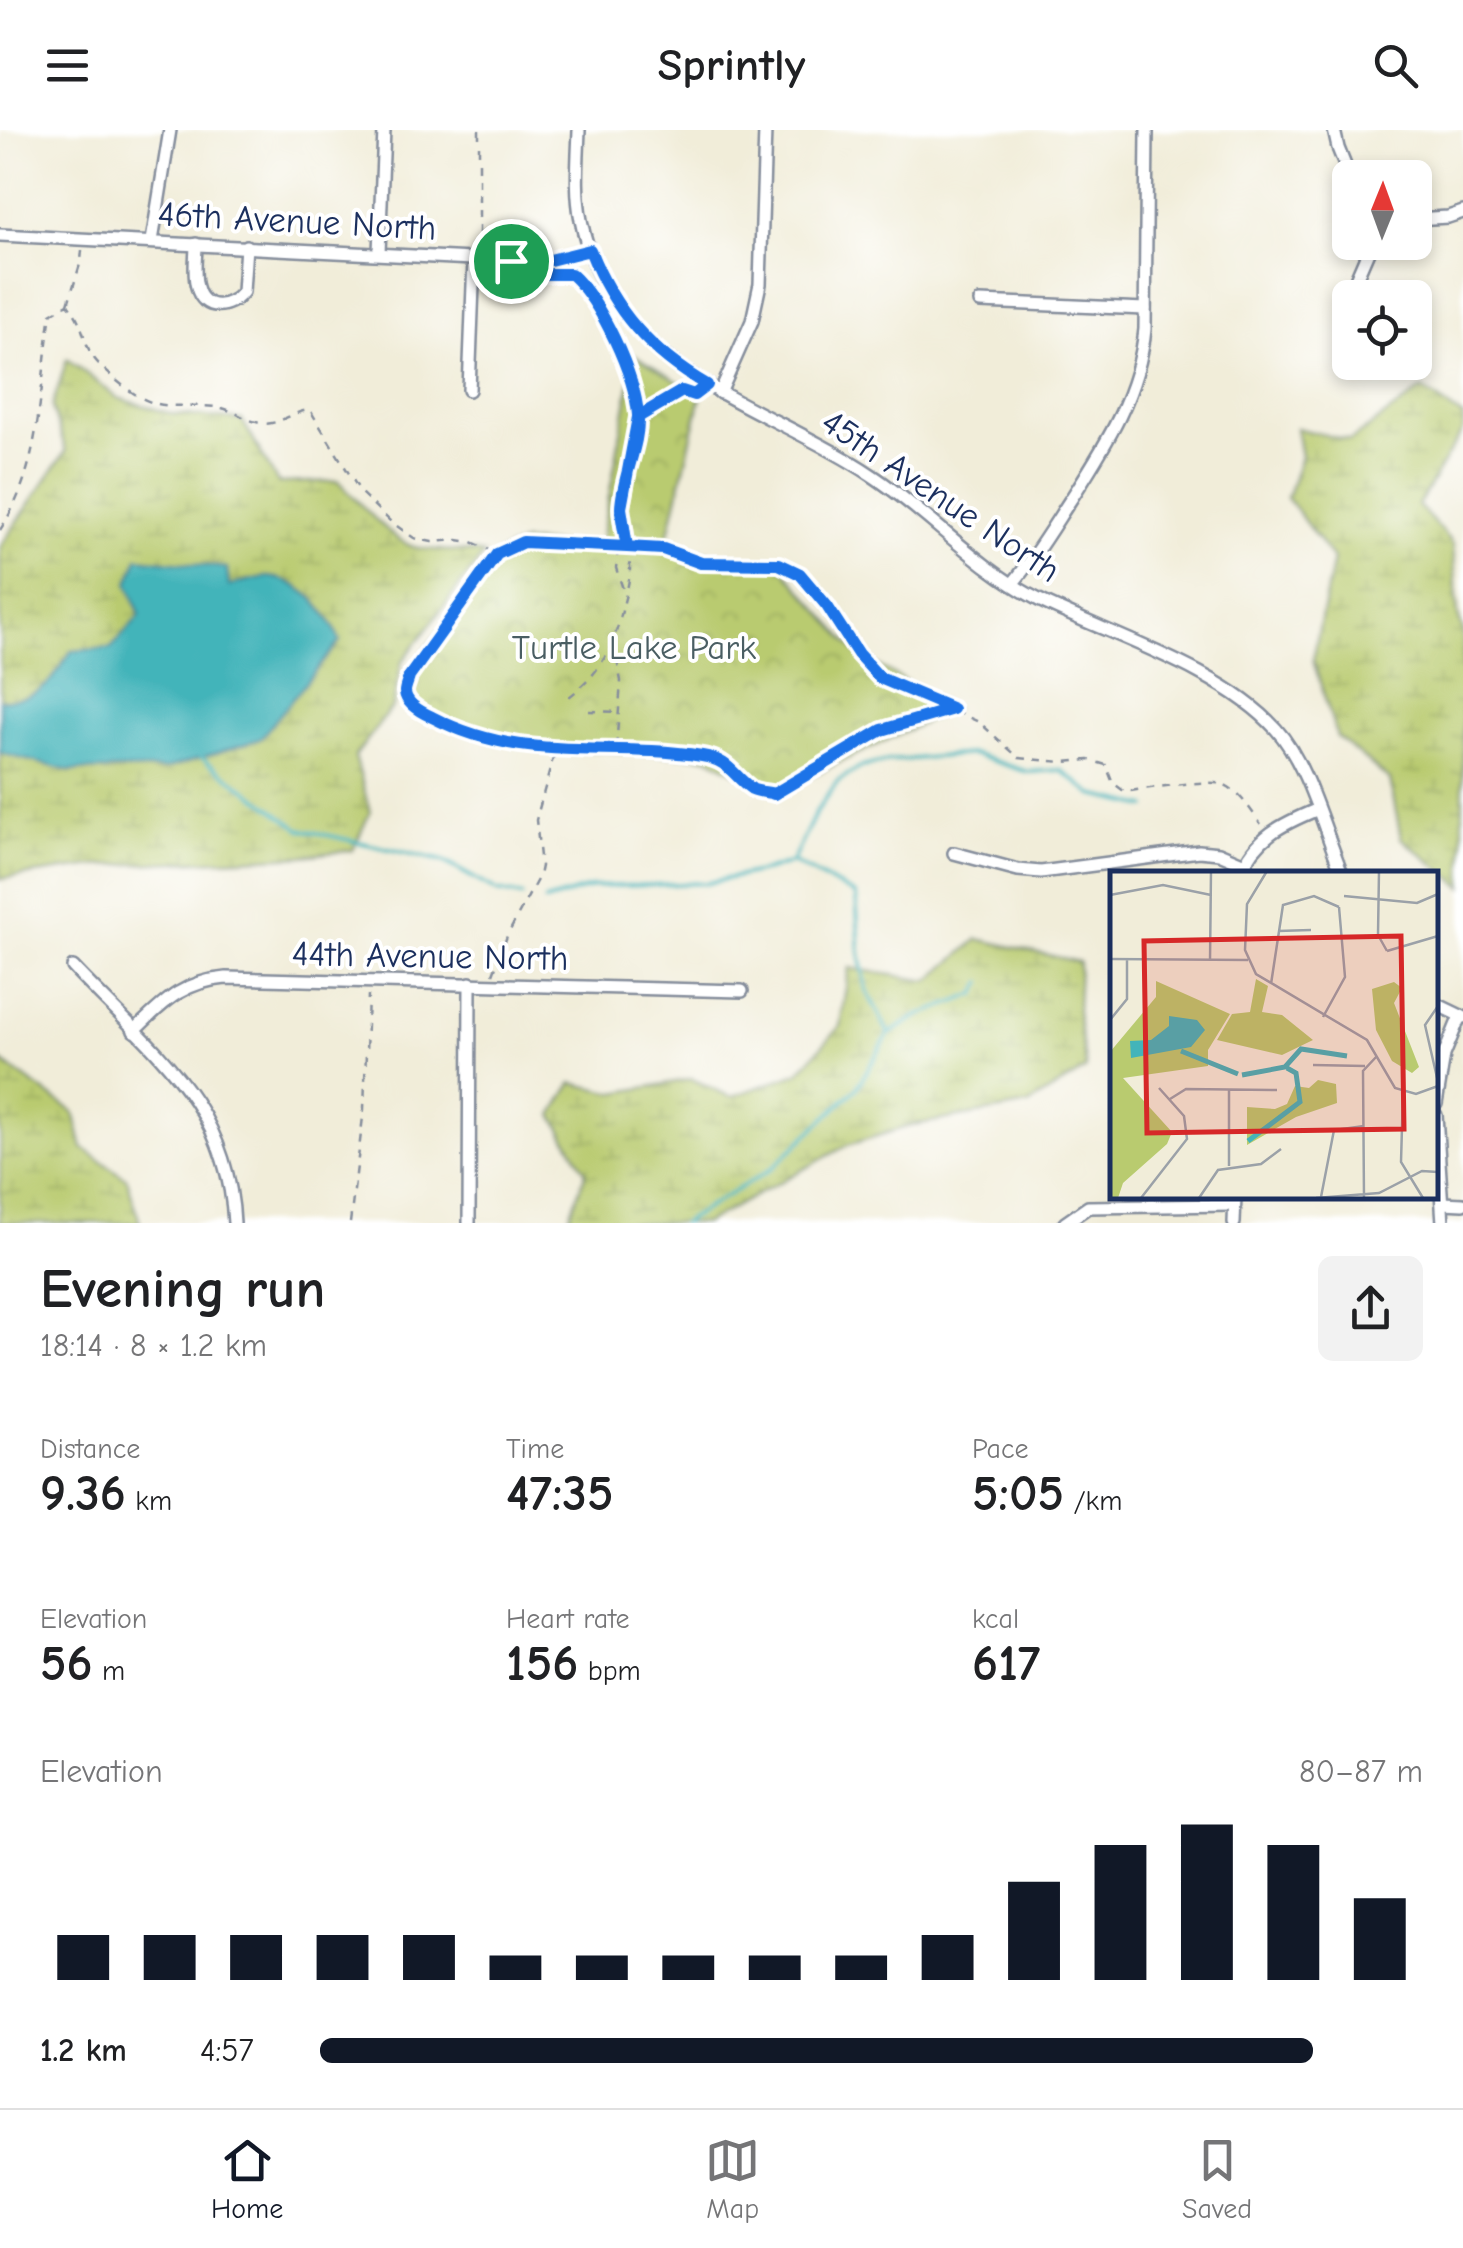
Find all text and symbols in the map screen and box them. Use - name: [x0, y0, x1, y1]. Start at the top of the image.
- icon: menu: [40, 38, 95, 93]
- icon: search: [1368, 38, 1423, 93]
- text: Sprintly: [658, 39, 805, 91]
- north arrow: [1332, 160, 1432, 260]
- map controls: [1332, 160, 1432, 380]
- street label: 46th Avenue North: [157, 193, 437, 249]
- pin: [469, 219, 554, 304]
- icon: arrive: [484, 234, 539, 289]
- button: locate: [1332, 280, 1432, 380]
- street label: 45th Avenue North: [814, 401, 1068, 591]
- park label: Turtle Lake Park: [512, 627, 756, 668]
- inset map: [1110, 871, 1438, 1198]
- street label: 44th Avenue North: [291, 933, 569, 979]
- button: share: [1318, 1256, 1423, 1361]
- text: Evening run: [40, 1257, 325, 1321]
- text: 18:14 · 8 × 1.2 km: [40, 1327, 267, 1364]
- text: Distance: [40, 1433, 140, 1465]
- text: Time: [506, 1433, 564, 1465]
- text: Pace: [972, 1433, 1028, 1465]
- text: 9.36: [40, 1465, 126, 1523]
- text: 47:35: [506, 1465, 614, 1523]
- text: 5:05: [972, 1465, 1064, 1523]
- text: km: [126, 1485, 172, 1517]
- text: /km: [1064, 1485, 1122, 1517]
- text: Elevation: [40, 1603, 147, 1635]
- text: Heart rate: [506, 1603, 629, 1635]
- text: kcal: [972, 1603, 1019, 1635]
- text: 56: [40, 1635, 93, 1693]
- text: 156: [506, 1635, 578, 1693]
- text: 617: [972, 1635, 1040, 1693]
- text: m: [93, 1655, 125, 1687]
- text: bpm: [578, 1655, 641, 1687]
- text: Elevation: [40, 1753, 163, 1790]
- text: 80–87 m: [1299, 1753, 1423, 1790]
- text: 1.2 km: [40, 2032, 127, 2069]
- text: 4:57: [200, 2032, 254, 2069]
- tab: Home: [211, 2133, 283, 2225]
- tab: Map: [705, 2133, 760, 2225]
- tab: Saved: [1182, 2133, 1252, 2225]

